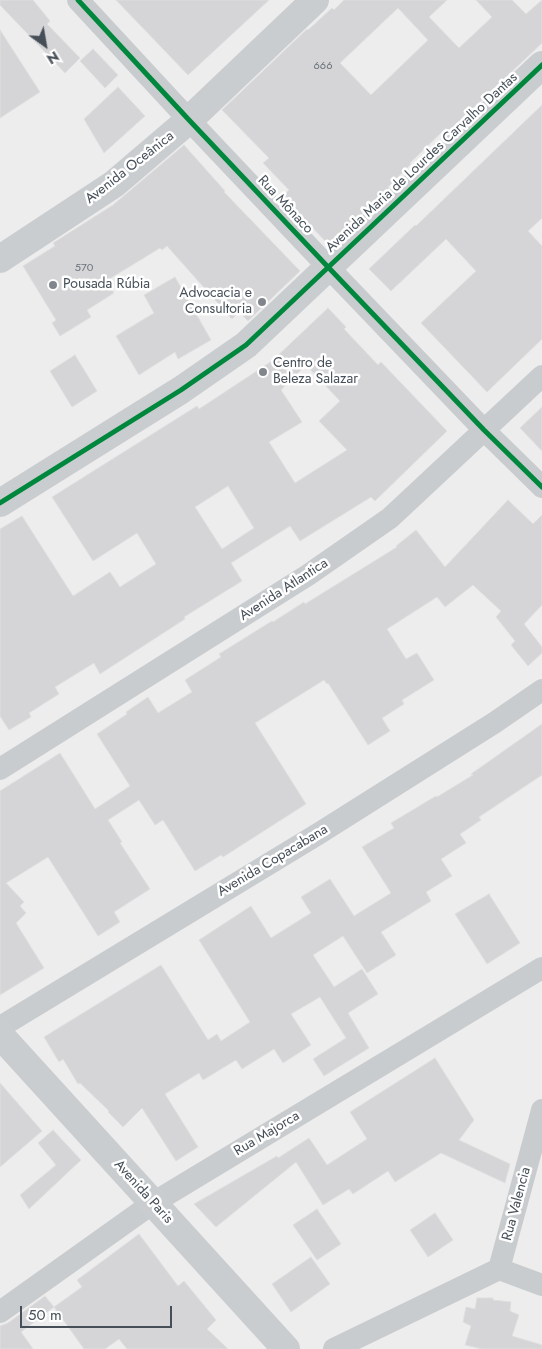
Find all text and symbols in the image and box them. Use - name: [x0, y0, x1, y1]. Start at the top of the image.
- north arrow: [20, 20, 70, 70]
- text: N: [43, 46, 63, 69]
- house number: 666: [313, 59, 333, 73]
- street label: Avenida Maria de Lourdes Carvalho Dantas: [323, 70, 521, 256]
- street label: Avenida Oceânica: [82, 128, 178, 208]
- street label: Rua Mônaco: [254, 172, 316, 238]
- house number: 570: [75, 261, 93, 275]
- place label: Pousada Rúbia: [63, 277, 150, 293]
- marker: Pousada Rúbia: [47, 279, 59, 291]
- place label: Advocacia e Consultoria: [179, 286, 252, 318]
- marker: Advocacia e Consultoria: [256, 296, 268, 308]
- place label: Centro de Beleza Salazar: [273, 356, 358, 388]
- marker: Centro de Beleza Salazar: [257, 366, 269, 378]
- street label: Avenida Atlantica: [237, 555, 331, 625]
- street label: Avenida Copacabana: [215, 821, 331, 901]
- street label: Rua Majorca: [231, 1108, 303, 1160]
- street label: Avenida Paris: [110, 1157, 176, 1227]
- street label: Rua Valencia: [499, 1165, 535, 1243]
- scale bar: [22, 1296, 175, 1328]
- text: 50 m: [28, 1304, 62, 1326]

